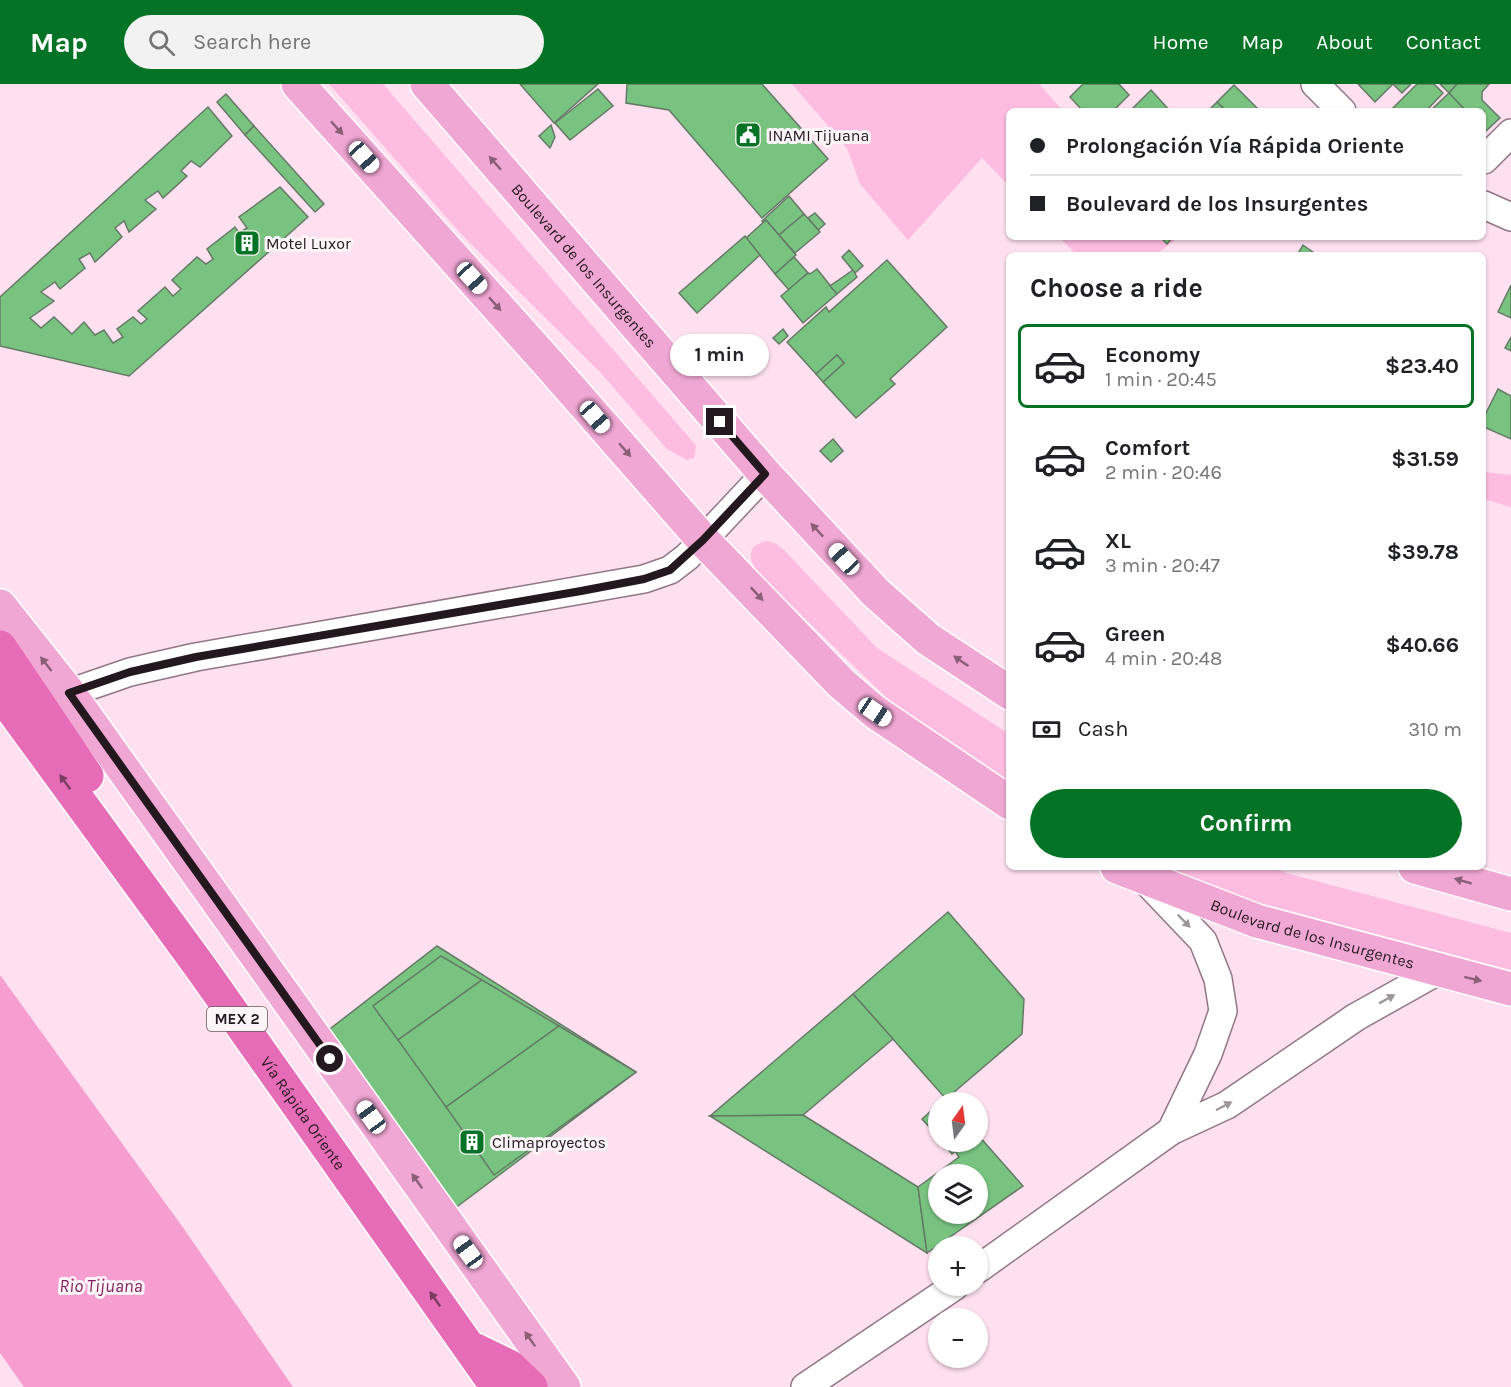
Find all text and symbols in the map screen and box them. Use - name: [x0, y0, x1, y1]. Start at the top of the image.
- search box: [124, 15, 544, 69]
- text: Map: [30, 26, 88, 59]
- icon: search: [145, 26, 178, 59]
- text: Search here: [193, 29, 311, 55]
- text: Home: [1153, 30, 1209, 54]
- text: Map: [1242, 30, 1283, 54]
- text: About: [1316, 30, 1373, 54]
- text: Contact: [1406, 30, 1481, 54]
- one-way arrow: [330, 120, 344, 135]
- public building icon: INAMI Tijuana: [733, 120, 763, 150]
- place label: INAMI Tijuana: [768, 126, 869, 145]
- text: Prolongación Vía Rápida Oriente: [1066, 133, 1404, 159]
- car: [345, 138, 383, 176]
- one-way arrow: [489, 156, 502, 171]
- street label: Boulevard de los Insurgentes: [507, 180, 660, 352]
- text: Boulevard de los Insurgentes: [1066, 191, 1368, 217]
- building icon: Motel Luxor: [232, 228, 262, 258]
- place label: Motel Luxor: [266, 234, 351, 253]
- car: [453, 259, 491, 297]
- text: Choose a ride: [1030, 272, 1203, 304]
- one-way arrow: [488, 296, 501, 311]
- callout: 1 min: [670, 335, 770, 377]
- icon: car: [1033, 339, 1087, 393]
- text: Economy: [1105, 342, 1200, 368]
- text: 1 min: [694, 343, 745, 366]
- text: $23.40: [1385, 353, 1459, 379]
- text: 1 min · 20:45: [1105, 368, 1217, 391]
- car: [576, 398, 614, 436]
- route end: [706, 408, 733, 435]
- icon: car: [1033, 432, 1087, 486]
- text: Comfort: [1105, 435, 1190, 461]
- one-way arrow: [618, 442, 631, 458]
- text: $31.59: [1391, 446, 1459, 472]
- text: 2 min · 20:46: [1105, 461, 1222, 484]
- one-way arrow: [811, 523, 824, 538]
- icon: car: [1033, 525, 1087, 579]
- text: XL: [1105, 528, 1131, 554]
- text: $39.78: [1387, 539, 1459, 565]
- car: [825, 540, 863, 578]
- text: 3 min · 20:47: [1105, 554, 1220, 577]
- one-way arrow: [749, 586, 763, 600]
- icon: car: [1033, 618, 1087, 672]
- text: Green: [1105, 621, 1166, 647]
- text: $40.66: [1385, 632, 1459, 658]
- text: 4 min · 20:48: [1105, 647, 1222, 670]
- one-way arrow: [39, 656, 52, 672]
- one-way arrow: [953, 656, 969, 667]
- car: [855, 694, 895, 730]
- icon: cash: [1030, 713, 1063, 746]
- text: Cash: [1078, 716, 1128, 742]
- text: 310 m: [1408, 718, 1462, 741]
- one-way arrow: [59, 775, 71, 791]
- button: Confirm: [1030, 789, 1462, 858]
- one-way arrow: [1454, 876, 1472, 885]
- street label: Boulevard de los Insurgentes: [1208, 895, 1416, 973]
- one-way arrow: [1176, 913, 1190, 927]
- one-way arrow: [1464, 975, 1482, 985]
- one-way arrow: [1379, 995, 1396, 1005]
- road number: MEX 2: [207, 1007, 267, 1031]
- route start: [316, 1045, 343, 1072]
- street label: Vía Rápida Oriente: [256, 1053, 349, 1173]
- north arrow: [928, 1092, 988, 1152]
- map controls: [928, 1092, 988, 1368]
- car: [353, 1097, 389, 1137]
- one-way arrow: [1216, 1101, 1233, 1111]
- building icon: Climaproyectos: [457, 1127, 487, 1157]
- place label: Climaproyectos: [492, 1133, 606, 1152]
- button: layers: [928, 1164, 988, 1224]
- one-way arrow: [411, 1173, 423, 1188]
- car: [450, 1232, 486, 1272]
- button: +: [928, 1236, 988, 1296]
- water label: Rio Tijuana: [59, 1275, 143, 1297]
- one-way arrow: [429, 1292, 441, 1308]
- button: −: [928, 1308, 988, 1368]
- one-way arrow: [524, 1332, 536, 1348]

